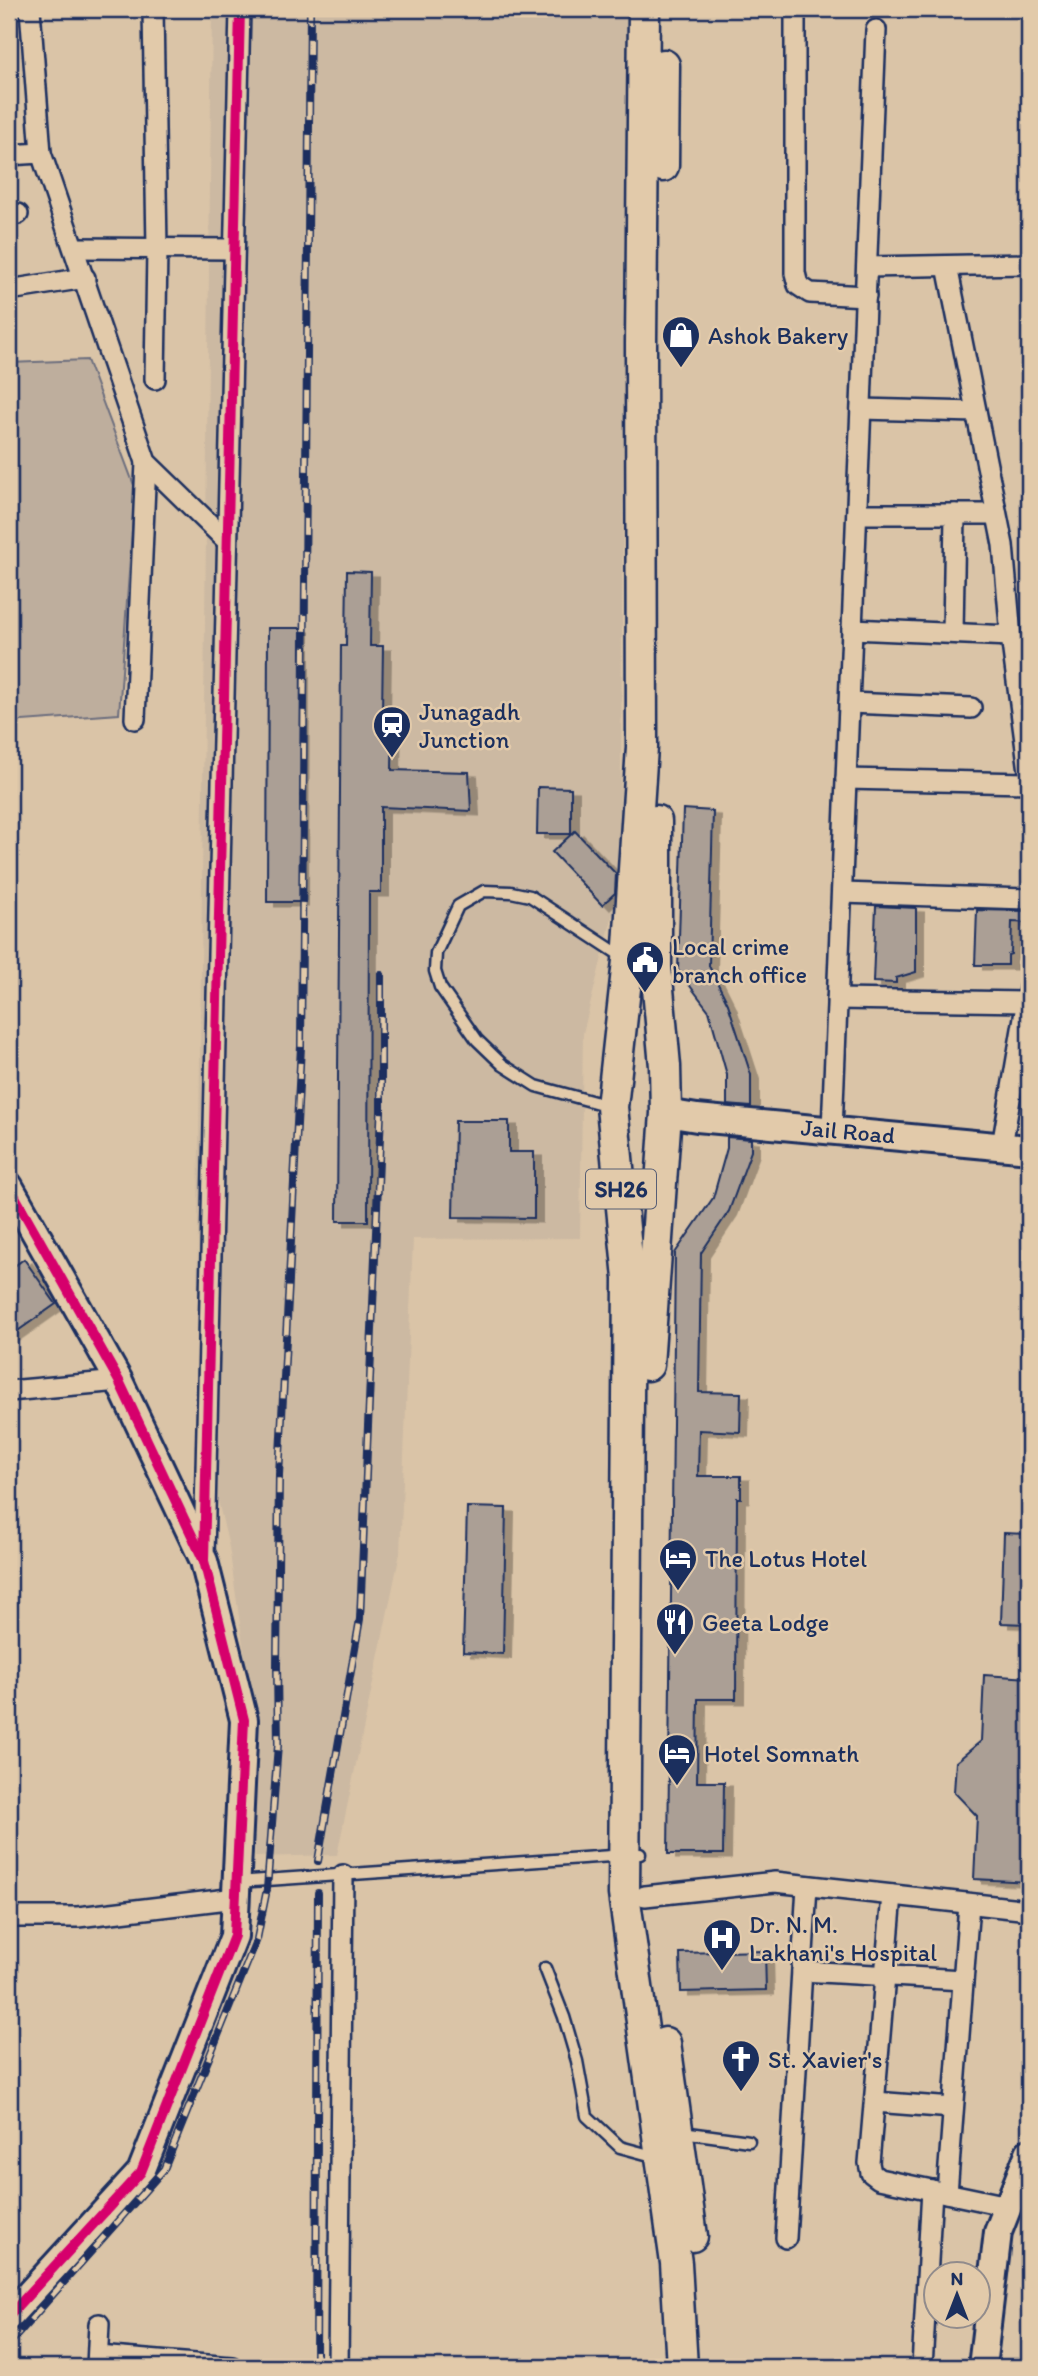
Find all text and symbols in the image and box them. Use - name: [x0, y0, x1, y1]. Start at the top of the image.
- shop icon: Ashok Bakery: [660, 314, 702, 369]
- place label: Ashok Bakery: [708, 321, 849, 350]
- place label: Junagadh Junction: [419, 697, 520, 754]
- station icon: Junagadh Junction: [371, 704, 413, 759]
- place label: Local crime branch office: [672, 932, 807, 989]
- public building icon: Local crime branch office: [624, 939, 666, 994]
- street label: Jail Road: [800, 1112, 896, 1150]
- road number: SH26: [586, 1170, 656, 1208]
- hotel icon: The Lotus Hotel: [657, 1537, 699, 1592]
- place label: The Lotus Hotel: [705, 1544, 867, 1573]
- restaurant icon: Geeta Lodge: [654, 1601, 696, 1656]
- place label: Geeta Lodge: [702, 1608, 829, 1637]
- hotel icon: Hotel Somnath: [656, 1732, 698, 1787]
- place label: Hotel Somnath: [704, 1739, 859, 1768]
- place label: Dr. N. M. Lakhani's Hospital: [749, 1910, 937, 1967]
- hospital icon: Dr. N. M. Lakhani's Hospital: [701, 1917, 743, 1972]
- church icon: St. Xavier's: [720, 2038, 762, 2093]
- place label: St. Xavier's: [768, 2045, 882, 2074]
- north arrow: [922, 2260, 992, 2330]
- text: N: [951, 2267, 963, 2290]

